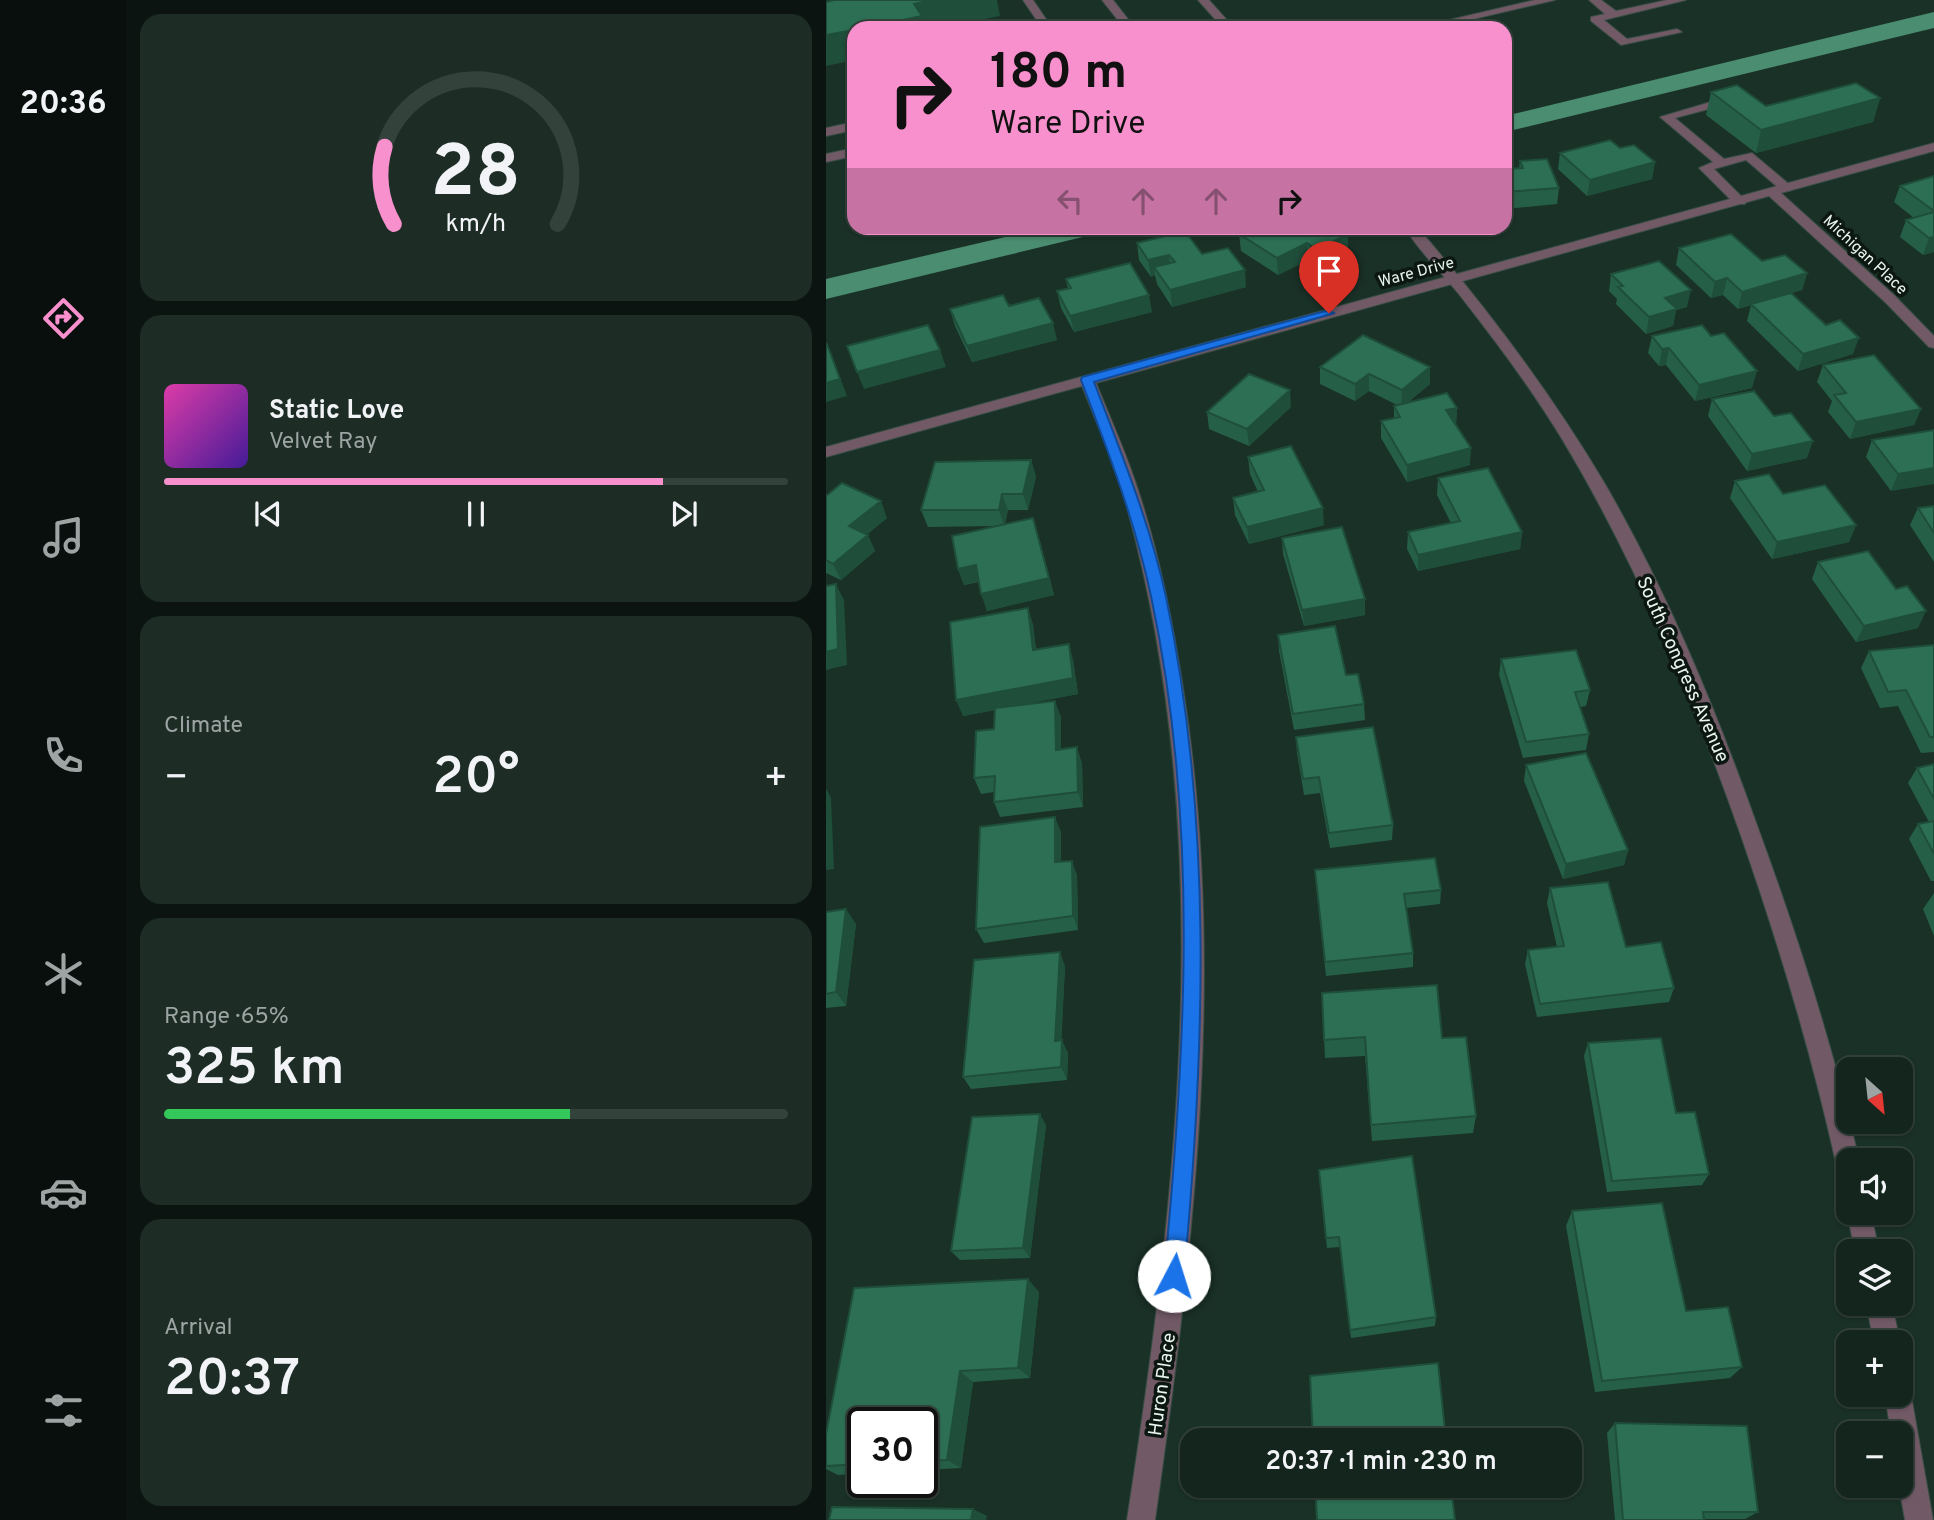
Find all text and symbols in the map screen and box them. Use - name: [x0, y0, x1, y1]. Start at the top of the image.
- text: 180 m: [990, 44, 1127, 106]
- icon: right: [875, 49, 966, 140]
- text: 20:36: [19, 85, 107, 125]
- text: Ware Drive: [990, 105, 1146, 145]
- text: 28: [431, 130, 521, 222]
- icon: left: [1051, 182, 1089, 220]
- icon: ahead: [1124, 182, 1162, 220]
- icon: ahead: [1197, 182, 1235, 220]
- icon: right: [1270, 182, 1308, 220]
- text: km/h: [446, 208, 506, 240]
- street label: Michigan Place: [1818, 211, 1911, 300]
- pin: [1299, 241, 1359, 313]
- icon: arrive: [1310, 252, 1348, 290]
- street label: Ware Drive: [1376, 253, 1457, 293]
- icon: directions: [39, 294, 88, 343]
- text: Static Love: [269, 395, 404, 428]
- text: Velvet Ray: [269, 428, 377, 457]
- icon: previous: [249, 495, 287, 533]
- icon: pause: [457, 495, 495, 533]
- icon: next: [665, 495, 703, 533]
- icon: music: [39, 513, 88, 562]
- street label: South Congress Avenue: [1630, 573, 1734, 767]
- text: Climate: [164, 712, 243, 741]
- icon: phone: [39, 731, 88, 780]
- text: 20°: [432, 746, 520, 812]
- text: −: [164, 755, 189, 804]
- text: +: [763, 755, 788, 804]
- icon: climate: [39, 949, 88, 998]
- text: Range · 65%: [164, 1003, 289, 1032]
- text: 325 km: [164, 1037, 344, 1103]
- north arrow: [1836, 1057, 1913, 1134]
- map controls: [1836, 1057, 1913, 1498]
- button: sound: [1836, 1148, 1913, 1225]
- icon: car: [39, 1168, 88, 1217]
- position arrow: [1137, 1239, 1211, 1313]
- button: layers: [1836, 1239, 1913, 1316]
- text: Arrival: [164, 1314, 233, 1343]
- button: +: [1836, 1330, 1913, 1407]
- street label: Huron Place: [1144, 1331, 1182, 1437]
- text: 20:37: [164, 1348, 300, 1414]
- icon: filters: [39, 1386, 88, 1435]
- speed limit sign: 30: [847, 1407, 938, 1498]
- button: −: [1836, 1421, 1913, 1498]
- text: 20:37 · 1 min · 230 m: [1265, 1446, 1497, 1479]

